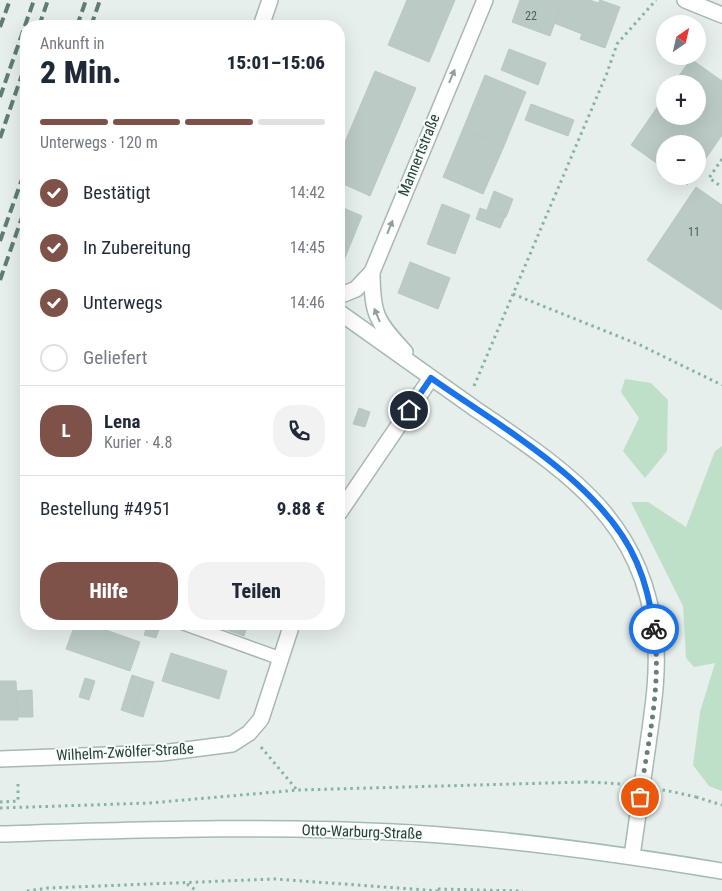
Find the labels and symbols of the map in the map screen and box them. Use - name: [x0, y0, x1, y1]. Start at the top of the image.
- house number: 22: [525, 9, 537, 23]
- north arrow: [656, 15, 706, 65]
- one-way arrow: [449, 69, 457, 83]
- street label: Mannertstraße: [394, 111, 444, 199]
- one-way arrow: [387, 220, 395, 234]
- house number: 11: [688, 225, 700, 239]
- one-way arrow: [372, 308, 380, 322]
- pin: [388, 389, 430, 431]
- courier: [629, 604, 679, 654]
- street label: Wilhelm-Zwölfer-Straße: [56, 739, 194, 765]
- pin: [619, 776, 661, 818]
- street label: Otto-Warburg-Straße: [301, 821, 423, 843]

